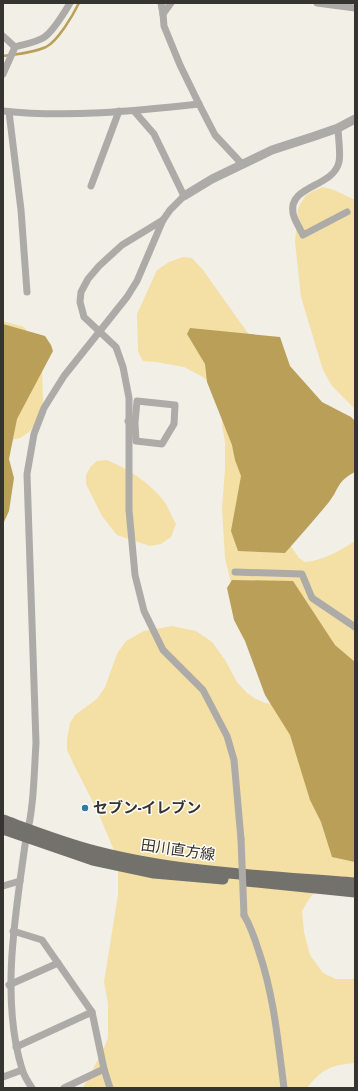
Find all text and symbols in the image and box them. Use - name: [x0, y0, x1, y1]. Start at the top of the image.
- place label: セブン-イレブン: [93, 797, 201, 819]
- marker: セブン-イレブン: [80, 803, 90, 813]
- street label: 田川直方線: [139, 834, 217, 866]

